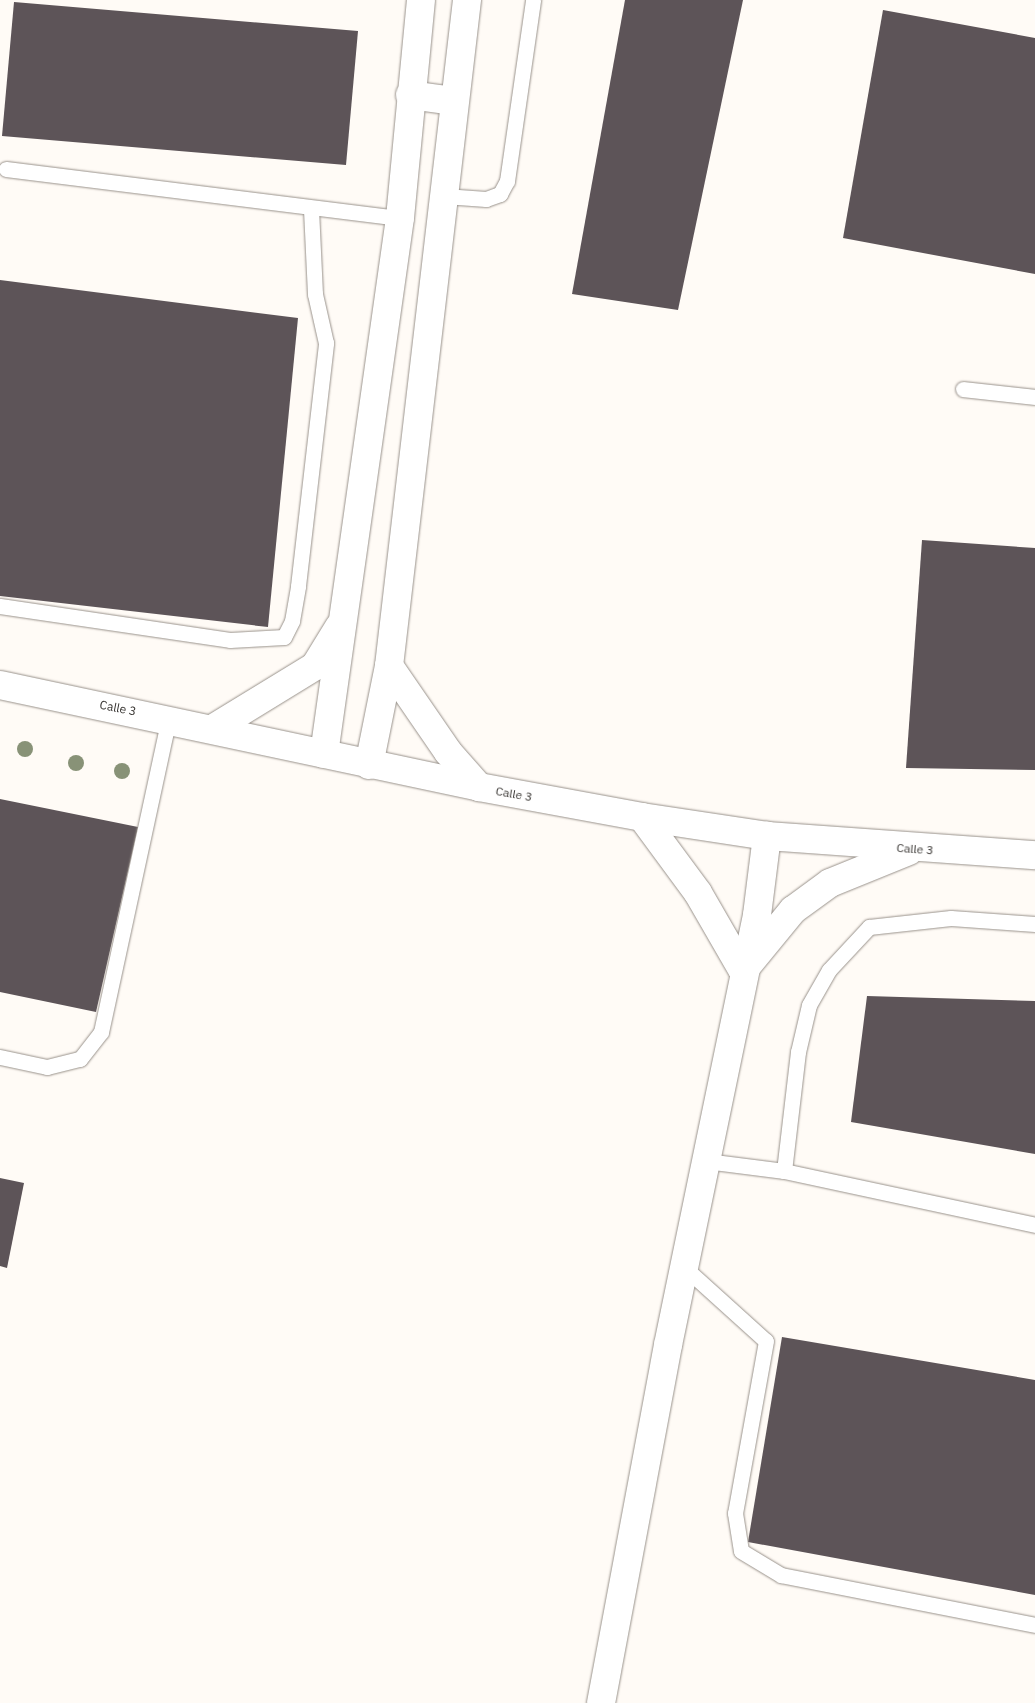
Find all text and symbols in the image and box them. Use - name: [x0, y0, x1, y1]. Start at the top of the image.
- street label: Calle 3: [98, 697, 138, 719]
- street label: Calle 3: [495, 784, 533, 804]
- street label: Calle 3: [896, 841, 934, 857]

